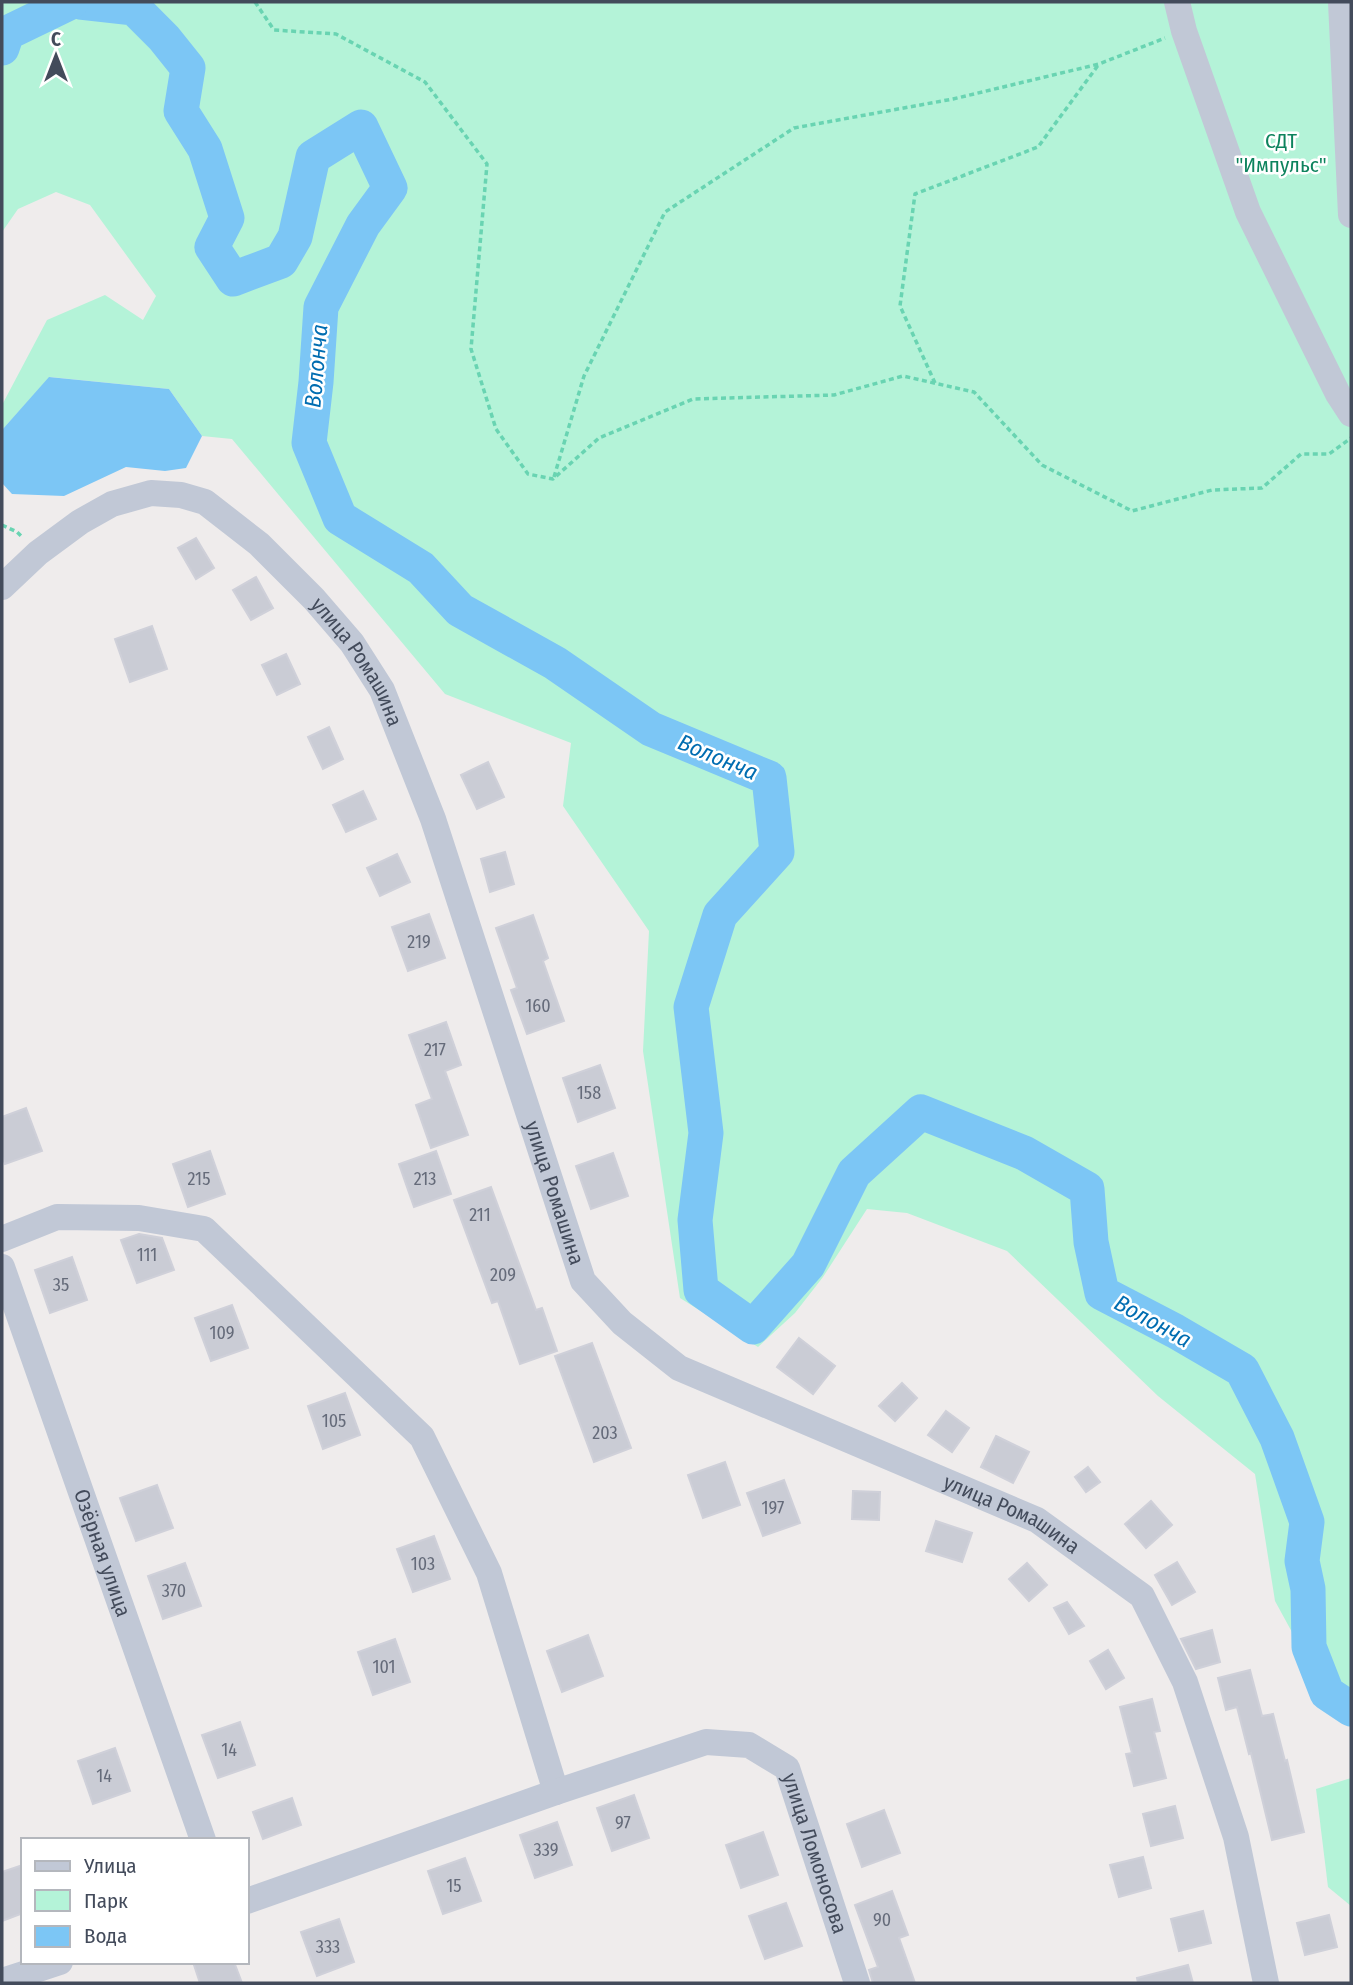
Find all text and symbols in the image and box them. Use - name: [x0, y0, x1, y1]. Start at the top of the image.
- north arrow: [21, 21, 91, 91]
- text: С: [51, 28, 61, 51]
- park label: СДТ "Импульс": [1235, 128, 1327, 178]
- water label: Волонча: [298, 323, 334, 409]
- street label: улица Ромашина: [305, 592, 408, 730]
- water label: Волонча: [674, 728, 762, 786]
- house number: 219: [407, 931, 431, 953]
- house number: 160: [525, 995, 551, 1017]
- house number: 217: [424, 1039, 446, 1061]
- house number: 158: [577, 1082, 601, 1104]
- street label: улица Ромашина: [519, 1118, 590, 1268]
- house number: 215: [188, 1168, 210, 1190]
- house number: 213: [414, 1168, 436, 1190]
- house number: 211: [469, 1204, 491, 1226]
- house number: 111: [137, 1244, 157, 1266]
- house number: 209: [490, 1264, 516, 1286]
- house number: 35: [53, 1274, 69, 1296]
- water label: Волонча: [1110, 1288, 1196, 1354]
- house number: 109: [209, 1322, 235, 1344]
- house number: 105: [322, 1410, 346, 1432]
- house number: 203: [592, 1422, 618, 1444]
- street label: улица Ромашина: [940, 1469, 1085, 1560]
- street label: Озёрная улица: [68, 1486, 137, 1620]
- house number: 197: [762, 1497, 784, 1519]
- house number: 103: [411, 1553, 435, 1575]
- house number: 370: [162, 1580, 186, 1602]
- house number: 101: [373, 1656, 395, 1678]
- house number: 14: [221, 1739, 237, 1761]
- house number: 14: [96, 1765, 112, 1787]
- street label: улица Ломоносова: [777, 1770, 853, 1937]
- house number: 97: [615, 1812, 631, 1834]
- legend: [21, 1838, 248, 1964]
- house number: 339: [534, 1839, 558, 1861]
- text: Улица: [83, 1853, 137, 1879]
- house number: 15: [446, 1875, 462, 1897]
- text: Парк: [84, 1888, 128, 1914]
- house number: 90: [873, 1909, 891, 1931]
- text: Вода: [84, 1923, 127, 1949]
- house number: 333: [316, 1936, 340, 1958]

